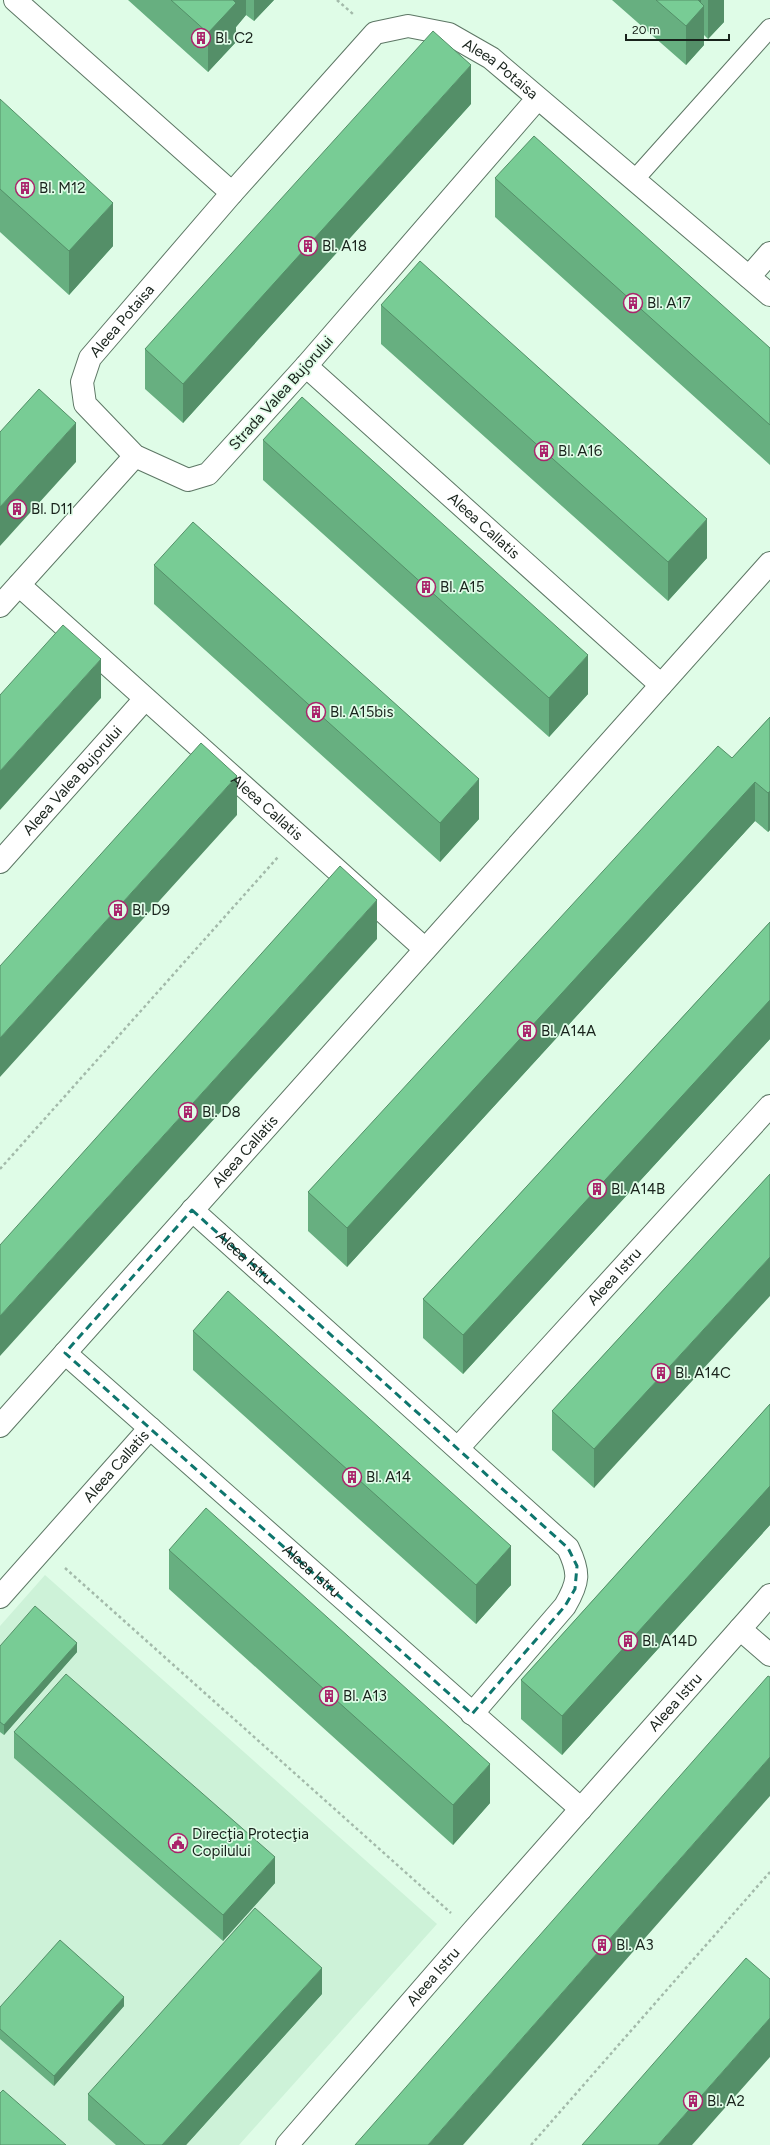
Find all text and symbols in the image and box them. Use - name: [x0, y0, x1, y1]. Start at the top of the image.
- scale bar: [626, 16, 729, 42]
- text: 20 m: [632, 23, 660, 37]
- building icon: Bl. C2: [190, 27, 212, 49]
- place label: Bl. C2: [215, 29, 254, 47]
- street label: Aleea Potaisa: [460, 35, 542, 103]
- building icon: Bl. M12: [14, 177, 36, 199]
- place label: Bl. M12: [39, 179, 86, 197]
- building icon: Bl. A18: [297, 235, 319, 257]
- place label: Bl. A18: [322, 237, 367, 255]
- street label: Aleea Potaisa: [86, 281, 158, 361]
- building icon: Bl. A17: [622, 292, 644, 314]
- place label: Bl. A17: [647, 294, 691, 312]
- street label: Strada Valea Bujorului: [225, 332, 337, 454]
- building icon: Bl. A16: [533, 440, 555, 462]
- place label: Bl. A16: [558, 442, 603, 460]
- street label: Aleea Callatis: [444, 489, 523, 563]
- building icon: Bl. D11: [6, 498, 28, 520]
- place label: Bl. D11: [31, 500, 73, 518]
- building icon: Bl. A15: [415, 576, 437, 598]
- place label: Bl. A15: [440, 578, 484, 596]
- building icon: Bl. A15bis: [305, 701, 327, 723]
- place label: Bl. A15bis: [330, 703, 394, 721]
- street label: Aleea Valea Bujorului: [19, 722, 126, 839]
- street label: Aleea Callatis: [227, 770, 307, 844]
- building icon: Bl. D9: [107, 899, 129, 921]
- place label: Bl. D9: [132, 901, 170, 919]
- building icon: Bl. A14A: [516, 1020, 538, 1042]
- place label: Bl. A14A: [541, 1022, 596, 1040]
- building icon: Bl. D8: [177, 1101, 199, 1123]
- place label: Bl. D8: [202, 1103, 241, 1121]
- street label: Aleea Callatis: [208, 1112, 282, 1191]
- building icon: Bl. A14B: [586, 1178, 608, 1200]
- place label: Bl. A14B: [611, 1180, 665, 1198]
- street label: Aleea Istru: [212, 1227, 277, 1288]
- street label: Aleea Istru: [584, 1244, 645, 1309]
- building icon: Bl. A14C: [650, 1362, 672, 1384]
- place label: Bl. A14C: [675, 1364, 731, 1382]
- street label: Aleea Callatis: [80, 1426, 153, 1506]
- building icon: Bl. A14: [341, 1466, 363, 1488]
- place label: Bl. A14: [366, 1468, 411, 1486]
- street label: Aleea Istru: [279, 1540, 344, 1601]
- building icon: Bl. A14D: [617, 1630, 639, 1652]
- place label: Bl. A14D: [642, 1632, 697, 1650]
- street label: Aleea Istru: [645, 1669, 706, 1735]
- building icon: Bl. A13: [318, 1685, 340, 1707]
- place label: Bl. A13: [343, 1687, 387, 1705]
- place label: Direcţia Protecţia Copilului: [192, 1825, 309, 1860]
- public building icon: Direcţia Protecţia Copilului: [167, 1832, 189, 1854]
- building icon: Bl. A3: [591, 1934, 613, 1956]
- place label: Bl. A3: [616, 1936, 654, 1954]
- street label: Aleea Istru: [403, 1944, 463, 2010]
- building icon: Bl. A2: [682, 2090, 704, 2112]
- place label: Bl. A2: [707, 2092, 745, 2110]

